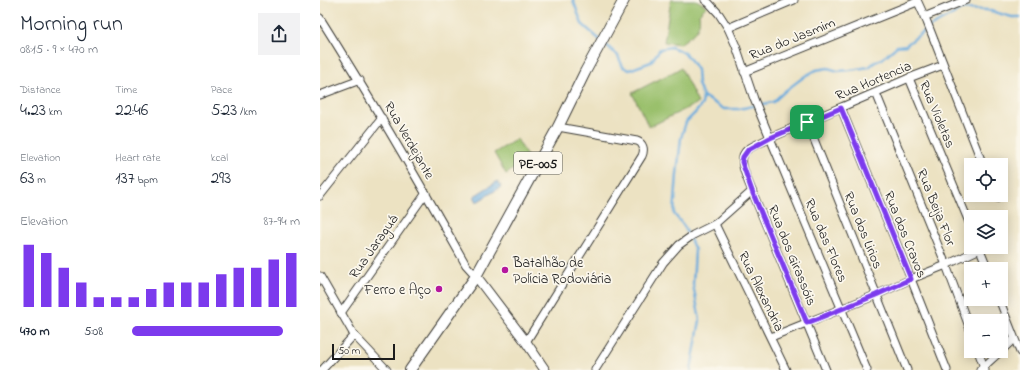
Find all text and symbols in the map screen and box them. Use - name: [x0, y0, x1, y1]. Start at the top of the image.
- text: Morning run: [20, 9, 123, 41]
- button: share: [258, 13, 300, 55]
- street label: Rua do Jasmim: [746, 13, 839, 66]
- text: 08:15 · 9 × 470 m: [20, 40, 98, 59]
- street label: Rua Hortencia: [832, 56, 915, 107]
- street label: Rua Violetas: [913, 78, 960, 152]
- text: Distance: [20, 82, 61, 98]
- text: Time: [115, 82, 137, 98]
- text: Pace: [211, 82, 232, 98]
- text: 4.23: [20, 98, 46, 123]
- text: 22:46: [115, 98, 148, 123]
- text: 5:23: [211, 98, 237, 123]
- street label: Rua Verdejante: [378, 98, 440, 184]
- text: km: [46, 104, 62, 120]
- text: /km: [237, 104, 257, 120]
- pin: [790, 105, 824, 139]
- icon: arrive: [796, 111, 818, 133]
- text: Elevation: [20, 150, 60, 166]
- text: Heart rate: [115, 150, 160, 166]
- text: kcal: [211, 150, 228, 166]
- road number: PE-005: [514, 152, 562, 174]
- map controls: [964, 158, 1008, 358]
- button: locate: [964, 158, 1008, 202]
- text: 63: [20, 166, 35, 191]
- text: 137: [115, 166, 135, 191]
- text: 293: [211, 166, 231, 191]
- street label: Rua Beija Flor: [911, 166, 961, 250]
- text: m: [35, 172, 46, 188]
- text: bpm: [135, 172, 158, 188]
- street label: Rua dos Cravos: [878, 188, 932, 281]
- street label: Rua dos Lirios: [838, 189, 888, 272]
- street label: Rua das Flores: [799, 195, 853, 286]
- street label: Rua dos Girassóis: [762, 202, 821, 309]
- street label: Rua Jaraguá: [344, 210, 405, 284]
- button: layers: [964, 210, 1008, 254]
- text: Elevation: [20, 212, 68, 231]
- text: 87–94 m: [263, 212, 300, 231]
- street label: Rua Alexandria: [732, 248, 789, 335]
- place label: Batalhão de Polícia Rodoviária: [512, 253, 611, 290]
- button: +: [964, 262, 1008, 306]
- marker: Batalhão de Polícia Rodoviária: [500, 265, 510, 275]
- place label: Ferro e Aço: [363, 280, 431, 301]
- marker: Ferro e Aço: [434, 284, 444, 294]
- button: −: [964, 314, 1008, 358]
- text: 470 m: [20, 322, 50, 341]
- text: 5:08: [84, 322, 103, 341]
- scale bar: [332, 342, 395, 361]
- text: 50 m: [338, 343, 360, 359]

